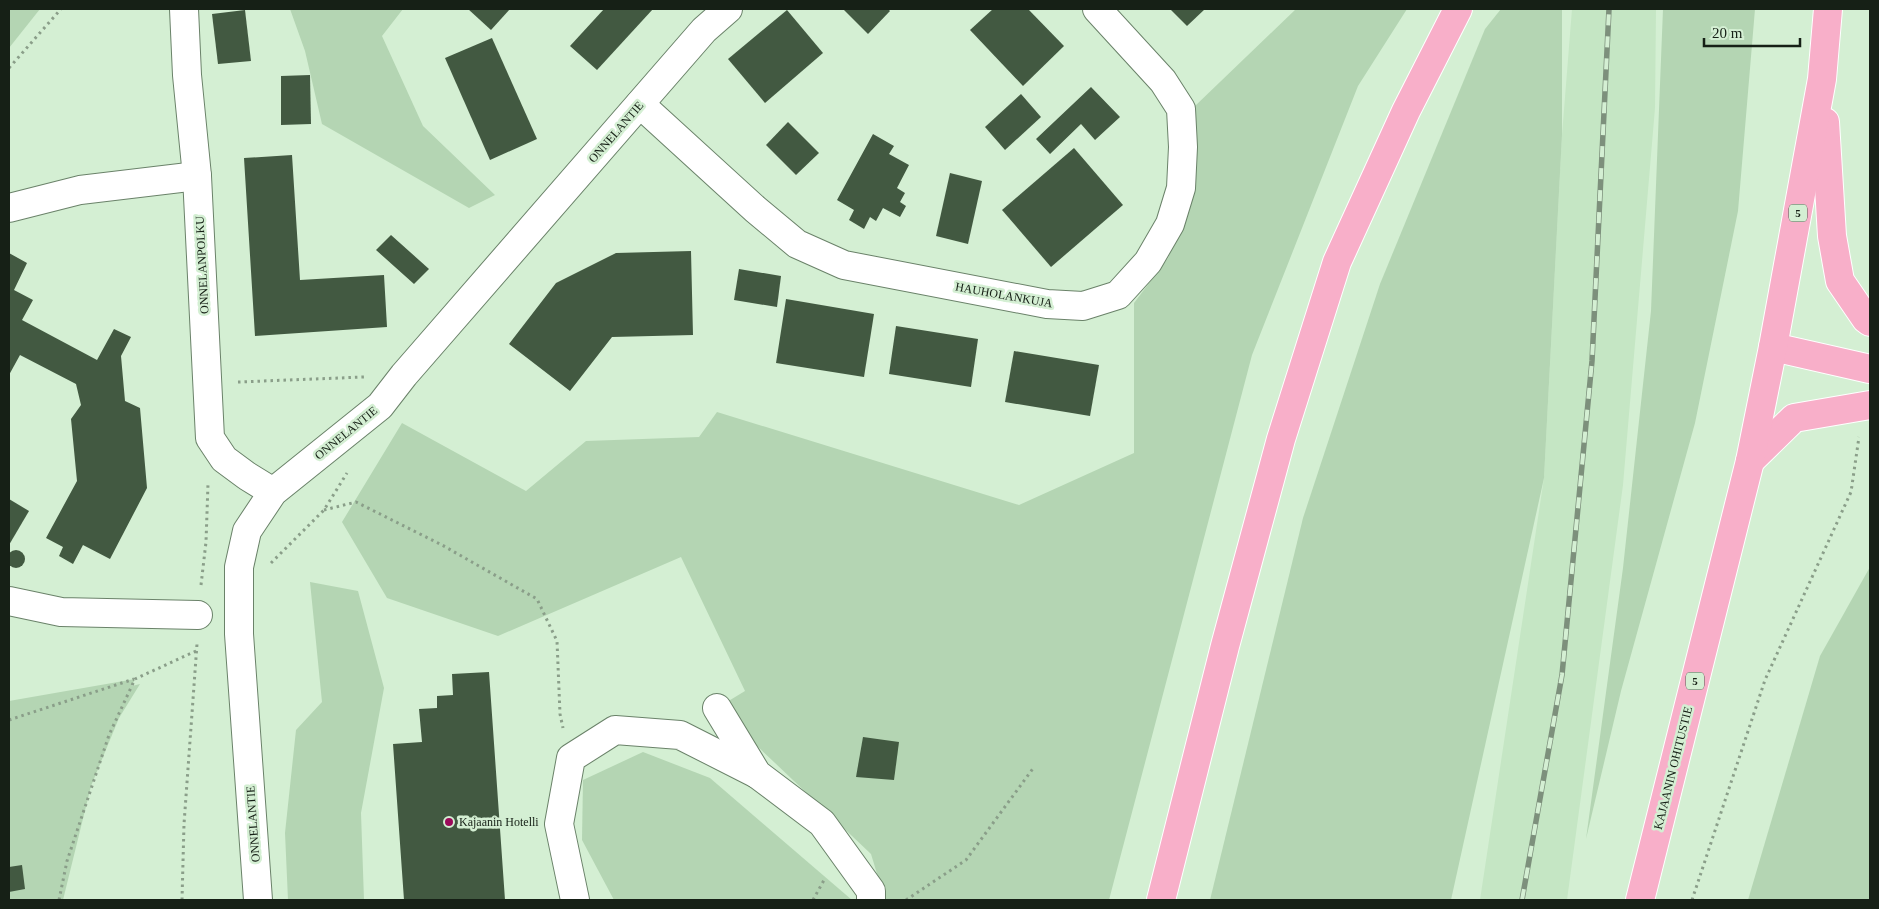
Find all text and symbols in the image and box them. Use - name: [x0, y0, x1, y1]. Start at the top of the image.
- scale bar: [1704, 15, 1800, 47]
- text: 20 m: [1712, 25, 1743, 41]
- street label: ONNELANTIE: [586, 98, 646, 166]
- road number: 5: [1789, 204, 1807, 222]
- street label: ONNELANPOLKU: [192, 215, 212, 314]
- street label: HAUHOLANKUJA: [954, 280, 1054, 311]
- street label: ONNELANTIE: [312, 403, 380, 463]
- road number: 5: [1686, 672, 1704, 689]
- street label: KAJAANIN OHITUSTIE: [1651, 705, 1695, 831]
- street label: ONNELANTIE: [243, 785, 263, 863]
- place label: Kajaanin Hotelli: [459, 815, 539, 829]
- marker: Kajaanin Hotelli: [443, 816, 455, 828]

